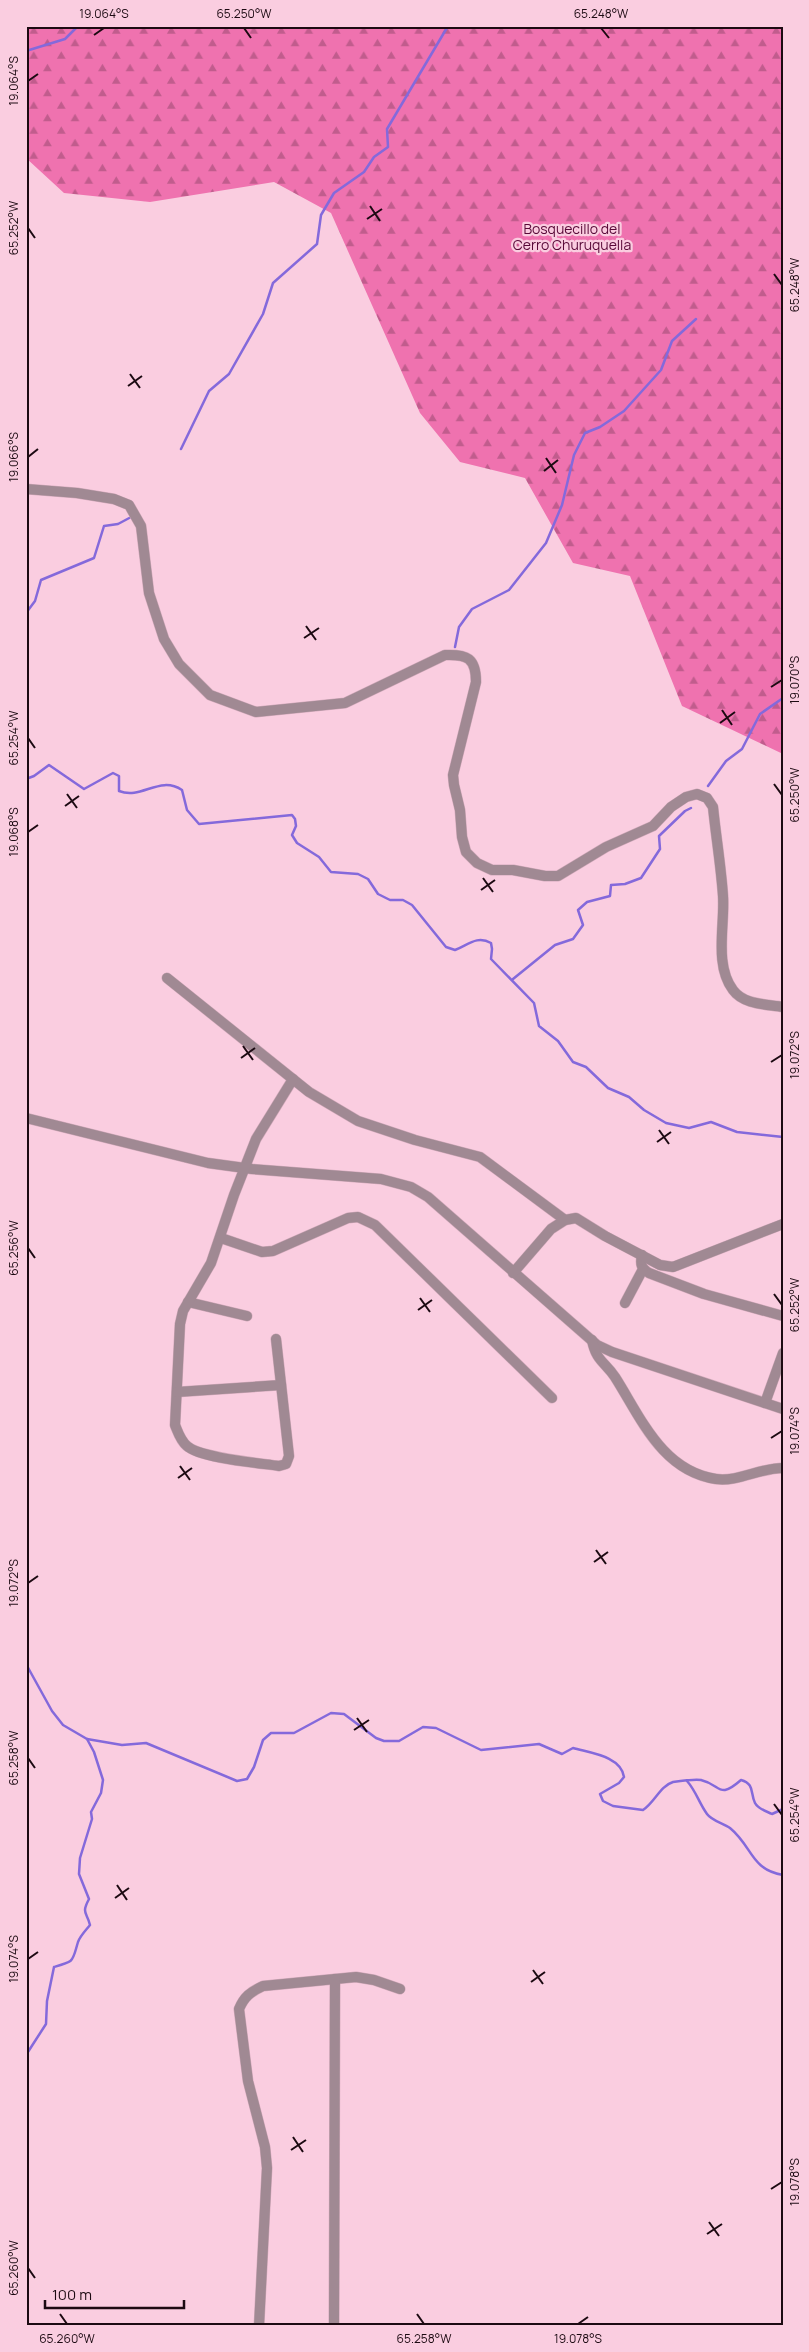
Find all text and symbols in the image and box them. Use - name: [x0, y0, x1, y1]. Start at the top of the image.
- text: 19.064°S: [79, 5, 129, 22]
- text: 65.250°W: [216, 5, 272, 22]
- text: 65.248°W: [574, 5, 629, 22]
- text: 19.064°S: [5, 56, 22, 106]
- text: 65.252°W: [5, 200, 22, 255]
- park label: Bosquecillo del Cerro Churuquella: [513, 219, 631, 254]
- text: 65.248°W: [786, 257, 803, 312]
- text: 19.066°S: [5, 432, 22, 482]
- text: 19.070°S: [786, 656, 803, 704]
- text: 65.254°W: [5, 710, 22, 765]
- text: 65.250°W: [786, 767, 803, 823]
- text: 19.068°S: [5, 807, 22, 857]
- text: 19.072°S: [786, 1031, 803, 1079]
- text: 65.256°W: [5, 1220, 22, 1276]
- text: 65.252°W: [786, 1277, 803, 1332]
- text: 19.074°S: [786, 1407, 803, 1455]
- text: 19.072°S: [5, 1559, 22, 1607]
- text: 65.258°W: [5, 1730, 22, 1785]
- text: 65.254°W: [786, 1787, 803, 1842]
- text: 19.074°S: [5, 1935, 22, 1983]
- text: 19.078°S: [786, 2158, 803, 2206]
- text: 65.260°W: [5, 2239, 22, 2296]
- scale bar: [45, 2277, 184, 2309]
- text: 100 m: [52, 2284, 92, 2305]
- text: 65.260°W: [39, 2330, 96, 2347]
- text: 65.258°W: [397, 2330, 452, 2347]
- text: 19.078°S: [554, 2330, 602, 2347]

